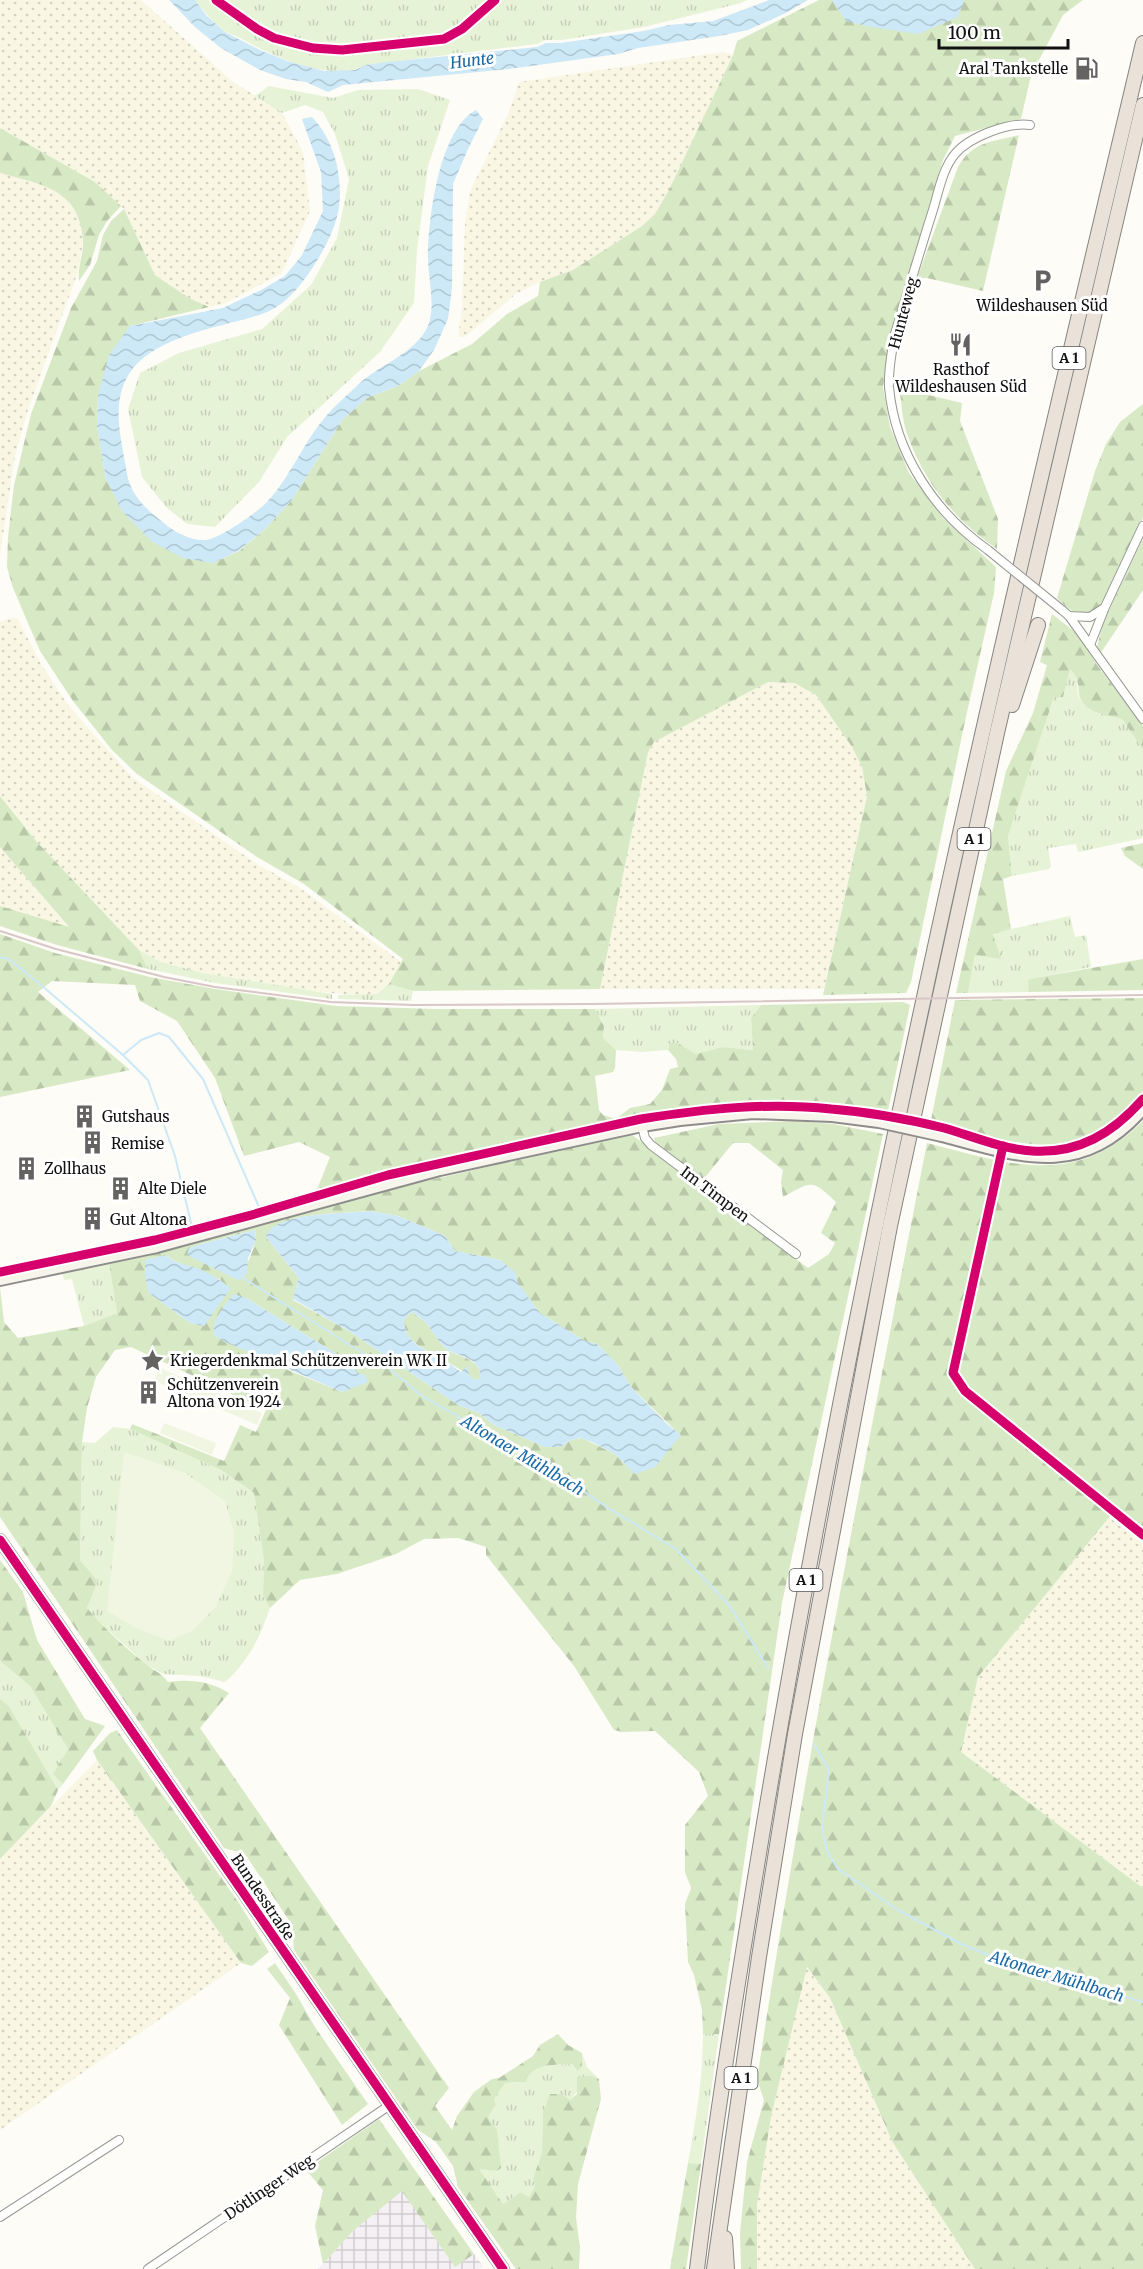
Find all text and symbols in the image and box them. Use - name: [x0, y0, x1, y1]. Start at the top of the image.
- scale bar: [939, 12, 1068, 50]
- text: 100 m: [948, 21, 1001, 44]
- water label: Hunte: [448, 47, 495, 73]
- fuel station icon: Aral Tankstelle: [1073, 55, 1099, 81]
- place label: Aral Tankstelle: [958, 59, 1068, 78]
- parking icon: Wildeshausen Süd: [1029, 268, 1055, 294]
- street label: Hunteweg: [884, 275, 922, 351]
- place label: Wildeshausen Süd: [975, 296, 1108, 315]
- restaurant icon: Rasthof Wildeshausen Süd: [948, 332, 974, 358]
- road number: A 1: [1052, 347, 1086, 369]
- place label: Rasthof Wildeshausen Süd: [894, 360, 1027, 396]
- road number: A 1: [958, 828, 990, 850]
- building icon: Gutshaus: [71, 1103, 97, 1129]
- place label: Gutshaus: [102, 1107, 170, 1126]
- building icon: Remise: [80, 1130, 106, 1156]
- place label: Remise: [111, 1134, 164, 1153]
- building icon: Zollhaus: [13, 1155, 39, 1181]
- place label: Zollhaus: [44, 1159, 106, 1178]
- street label: Im Timpen: [677, 1162, 753, 1226]
- building icon: Alte Diele: [107, 1175, 133, 1201]
- place label: Alte Diele: [137, 1179, 207, 1198]
- building icon: Gut Altona: [79, 1206, 105, 1232]
- place label: Gut Altona: [110, 1210, 187, 1229]
- place icon: Kriegerdenkmal Schützenverein WK II: [139, 1347, 165, 1373]
- place label: Kriegerdenkmal Schützenverein WK II: [170, 1351, 447, 1370]
- place label: Schützenverein Altona von 1924: [166, 1375, 281, 1411]
- building icon: Schützenverein Altona von 1924: [136, 1380, 162, 1406]
- water label: Altonaer Mühlbach: [456, 1409, 588, 1500]
- road number: A 1: [790, 1569, 822, 1591]
- street label: Bundesstraße: [227, 1850, 299, 1944]
- water label: Altonaer Mühlbach: [985, 1945, 1127, 2006]
- road number: A 1: [724, 2067, 758, 2089]
- street label: Dötlinger Weg: [221, 2150, 317, 2224]

